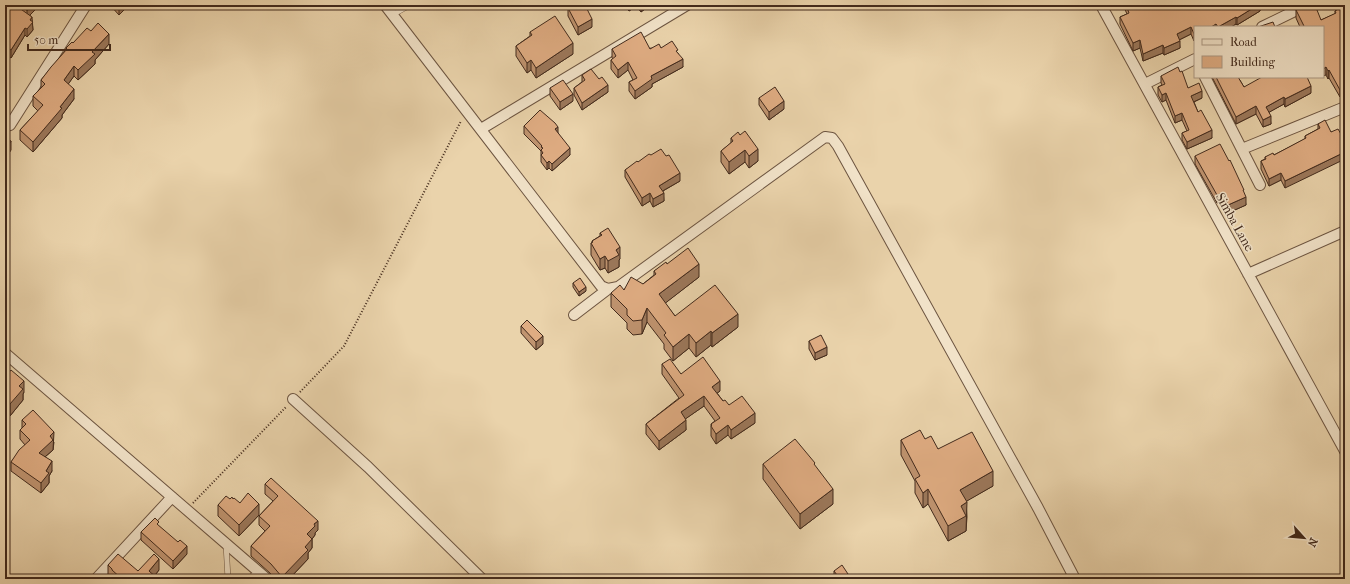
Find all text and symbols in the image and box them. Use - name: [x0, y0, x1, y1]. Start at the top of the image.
- scale bar: [28, 26, 110, 52]
- legend: [1194, 26, 1324, 78]
- text: 50 m: [34, 33, 58, 47]
- text: Road: [1230, 35, 1257, 49]
- text: Building: [1230, 55, 1275, 69]
- street label: Simba Lane: [1213, 190, 1258, 254]
- north arrow: [1284, 518, 1324, 558]
- text: N: [1304, 536, 1320, 550]

